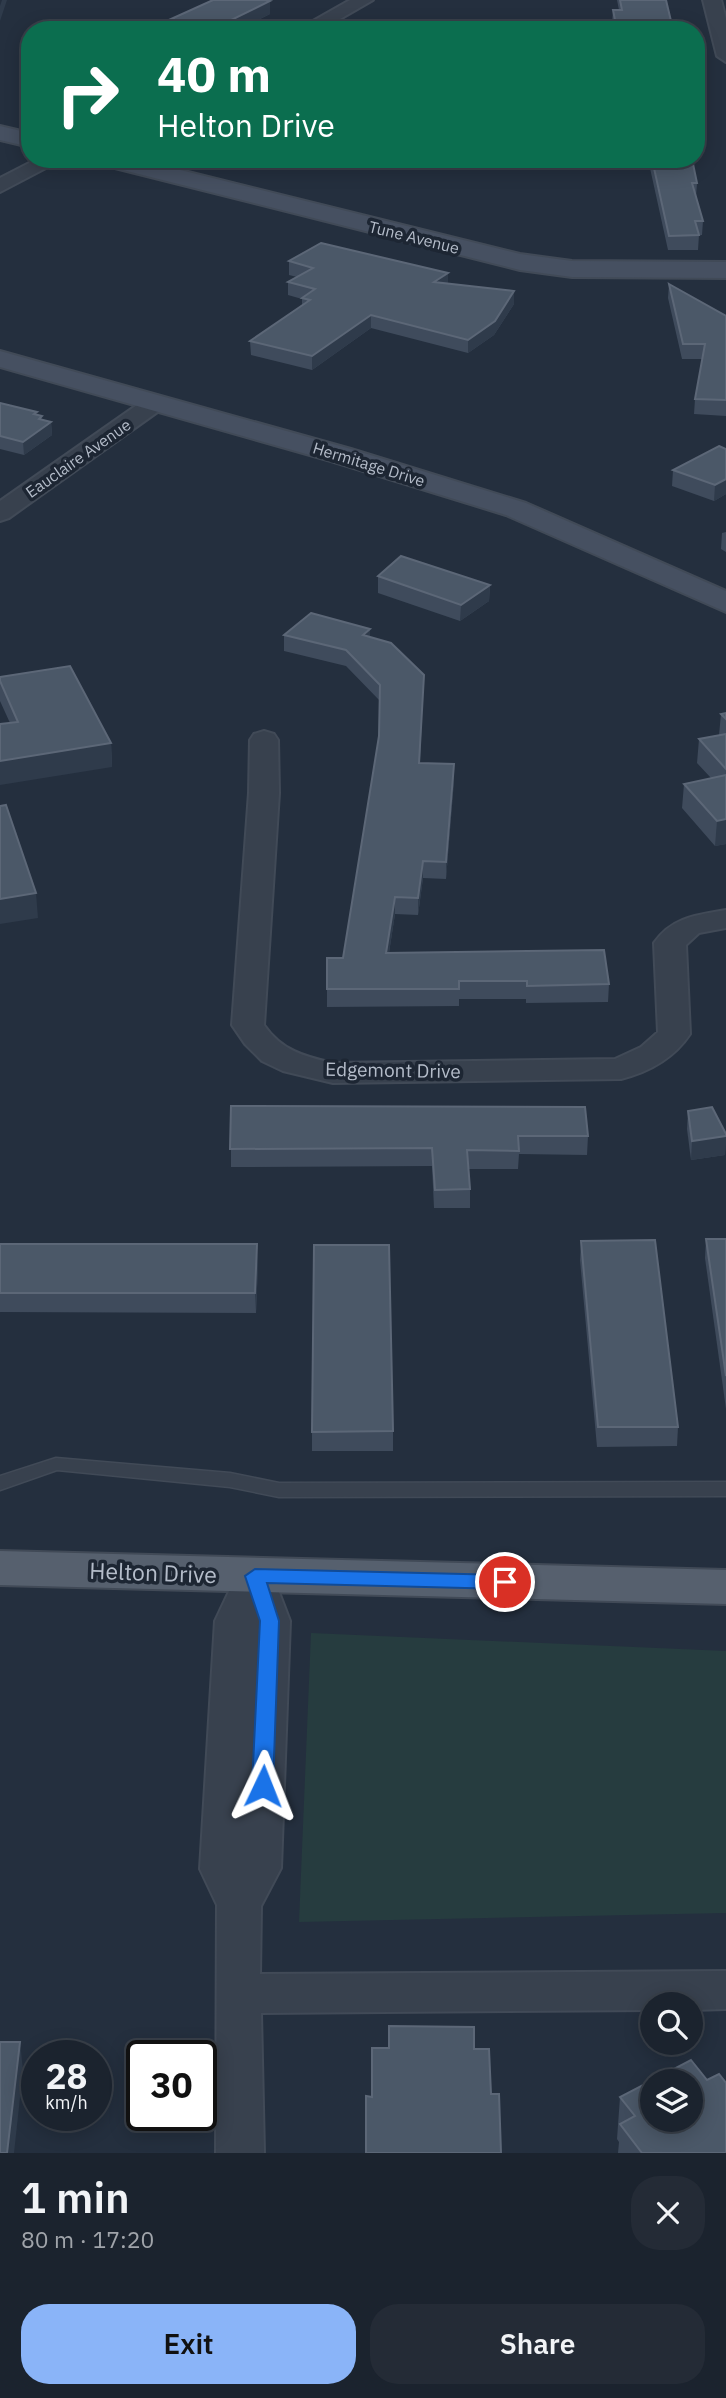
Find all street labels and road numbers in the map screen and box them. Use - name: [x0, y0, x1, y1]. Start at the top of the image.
- street label: Tune Avenue: [367, 216, 462, 258]
- street label: Eauclaire Avenue: [22, 414, 135, 502]
- street label: Hermitage Drive: [311, 437, 428, 491]
- street label: Edgemont Drive: [325, 1057, 461, 1083]
- street label: Helton Drive: [89, 1555, 217, 1589]

